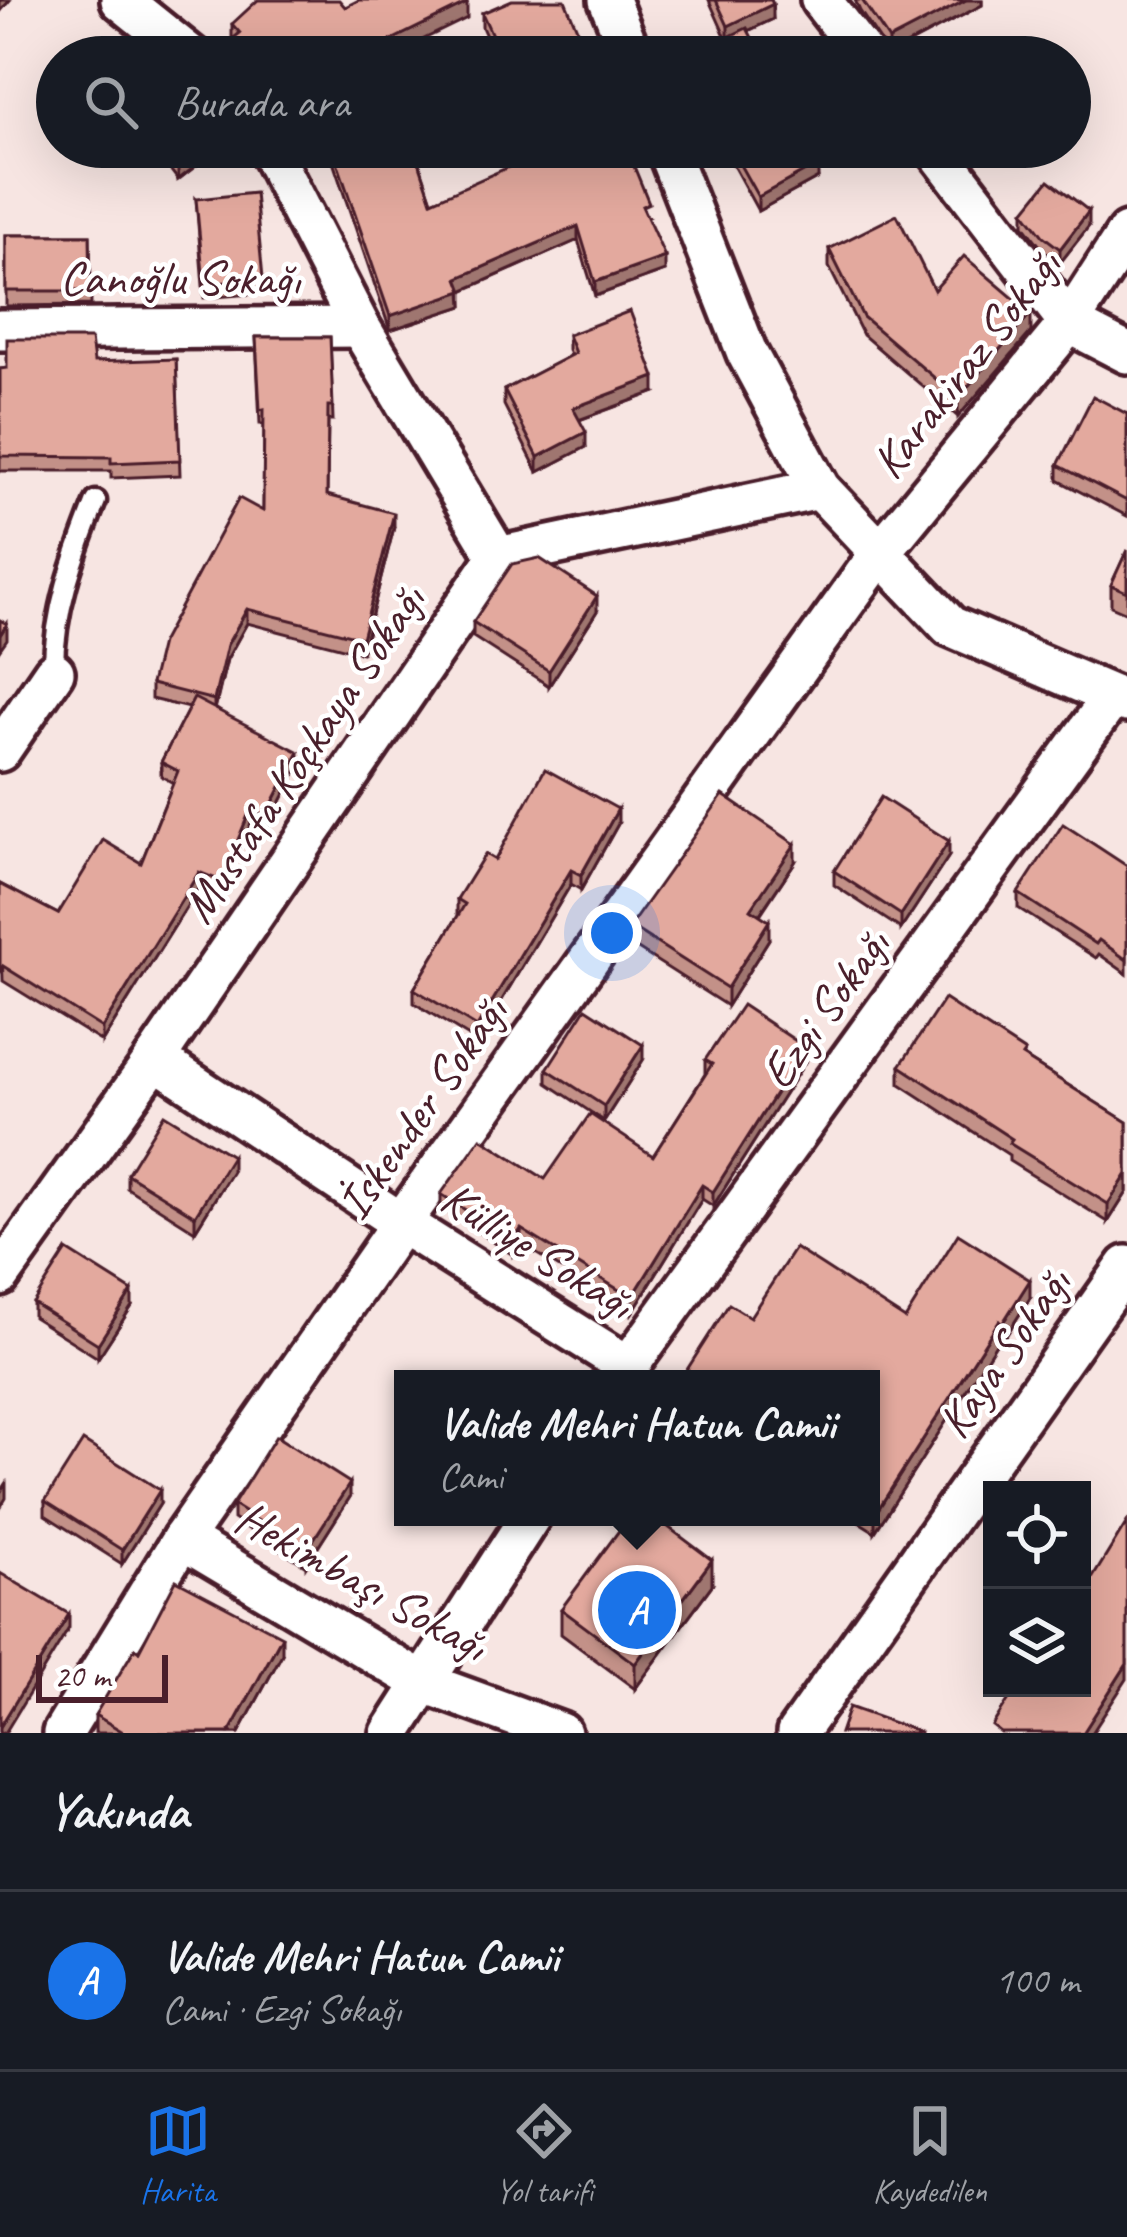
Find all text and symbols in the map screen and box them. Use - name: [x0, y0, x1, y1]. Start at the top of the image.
- search box: [36, 36, 1091, 168]
- icon: search: [78, 69, 144, 135]
- text: Burada ara: [174, 74, 349, 131]
- street label: Karakiraz Sokağı: [858, 235, 1075, 490]
- street label: Canoğlu Sokağı: [60, 248, 302, 308]
- street label: Mustafa Koçkaya Sokağı: [168, 572, 439, 934]
- your location: [582, 903, 642, 963]
- street label: Ezgi Sokağı: [747, 915, 904, 1100]
- street label: İskender Sokağı: [323, 983, 522, 1231]
- street label: Külliye Sokağı: [430, 1167, 646, 1333]
- street label: Kaya Sokağı: [924, 1254, 1085, 1449]
- popup: [394, 1370, 880, 1526]
- text: Valide Mehri Hatun Camii: [439, 1395, 835, 1452]
- text: Cami: [439, 1452, 503, 1501]
- map controls: [983, 1481, 1091, 1697]
- button: locate: [983, 1481, 1091, 1589]
- street label: Hekimbaşı Sokağı: [225, 1487, 500, 1676]
- pin: A: [598, 1565, 676, 1655]
- button: layers: [983, 1589, 1091, 1697]
- scale bar: [36, 1649, 168, 1702]
- text: 20 m: [54, 1655, 110, 1697]
- text: Yakında: [48, 1779, 188, 1843]
- text: Valide Mehri Hatun Camii: [162, 1928, 559, 1985]
- text: A: [77, 1956, 97, 2005]
- text: 100 m: [995, 1956, 1079, 2005]
- text: Cami · Ezgi Sokağı: [162, 1985, 401, 2034]
- tab: Harita: [140, 2098, 216, 2212]
- tab: Yol tarifi: [496, 2098, 593, 2212]
- tab: Kaydedilen: [873, 2098, 987, 2212]

